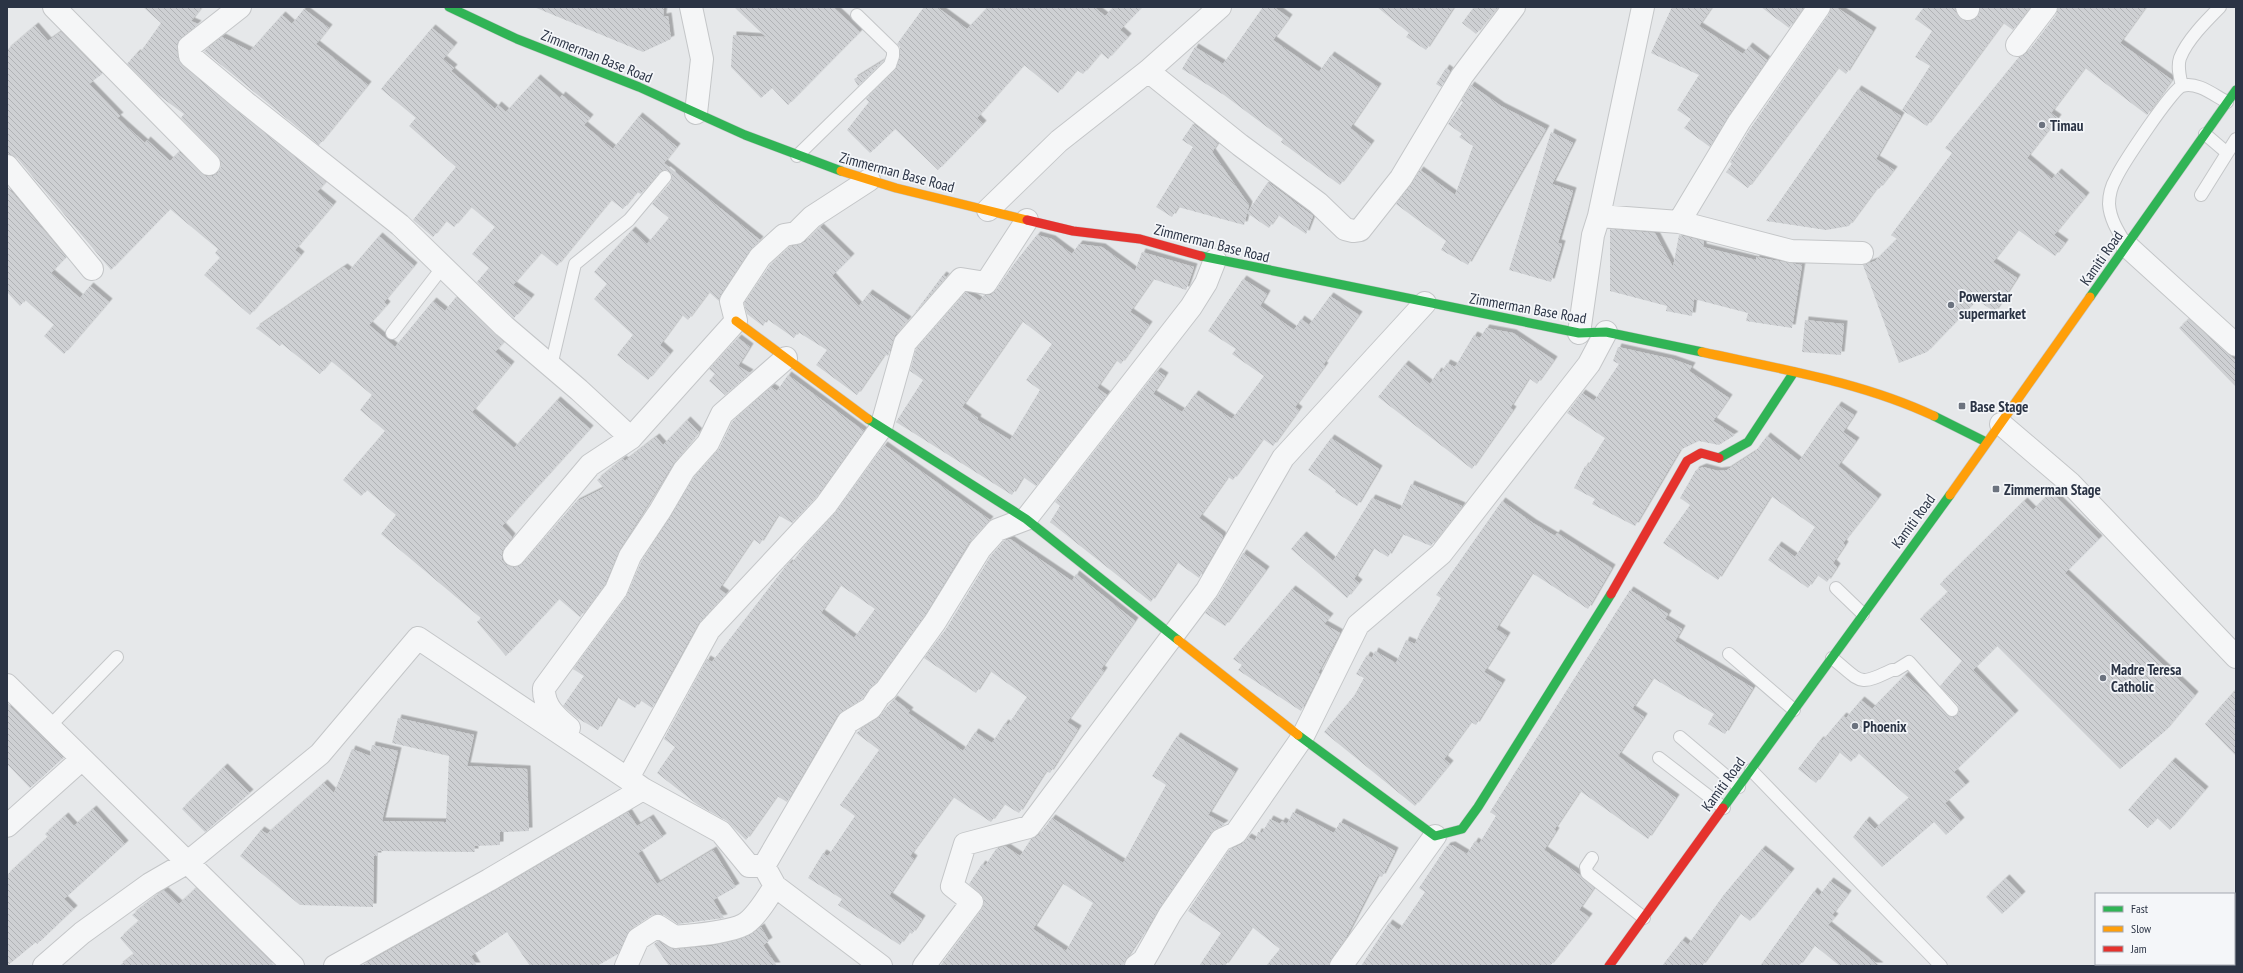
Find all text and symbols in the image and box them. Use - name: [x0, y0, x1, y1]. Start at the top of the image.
- street label: Zimmerman Base Road: [539, 25, 655, 87]
- place label: Timau: [2050, 116, 2084, 135]
- marker: Timau: [2037, 120, 2047, 130]
- street label: Zimmerman Base Road: [837, 148, 957, 196]
- street label: Zimmerman Base Road: [1152, 219, 1272, 267]
- street label: Kamiti Road: [2075, 227, 2127, 289]
- place label: Powerstar supermarket: [1959, 287, 2026, 323]
- street label: Zimmerman Base Road: [1468, 288, 1588, 328]
- marker: Powerstar supermarket: [1946, 300, 1956, 310]
- place label: Base Stage: [1970, 397, 2029, 416]
- marker: Base Stage: [1957, 401, 1967, 411]
- place label: Zimmerman Stage: [2004, 480, 2101, 499]
- marker: Zimmerman Stage: [1991, 484, 2001, 494]
- street label: Kamiti Road: [1887, 490, 1939, 552]
- place label: Madre Teresa Catholic: [2111, 660, 2182, 696]
- marker: Madre Teresa Catholic: [2098, 673, 2108, 683]
- place label: Phoenix: [1863, 717, 1907, 736]
- marker: Phoenix: [1850, 721, 1860, 731]
- street label: Kamiti Road: [1697, 753, 1749, 815]
- legend: [2095, 893, 2235, 965]
- text: Fast: [2131, 901, 2149, 916]
- text: Slow: [2131, 921, 2152, 936]
- text: Jam: [2130, 941, 2147, 956]

